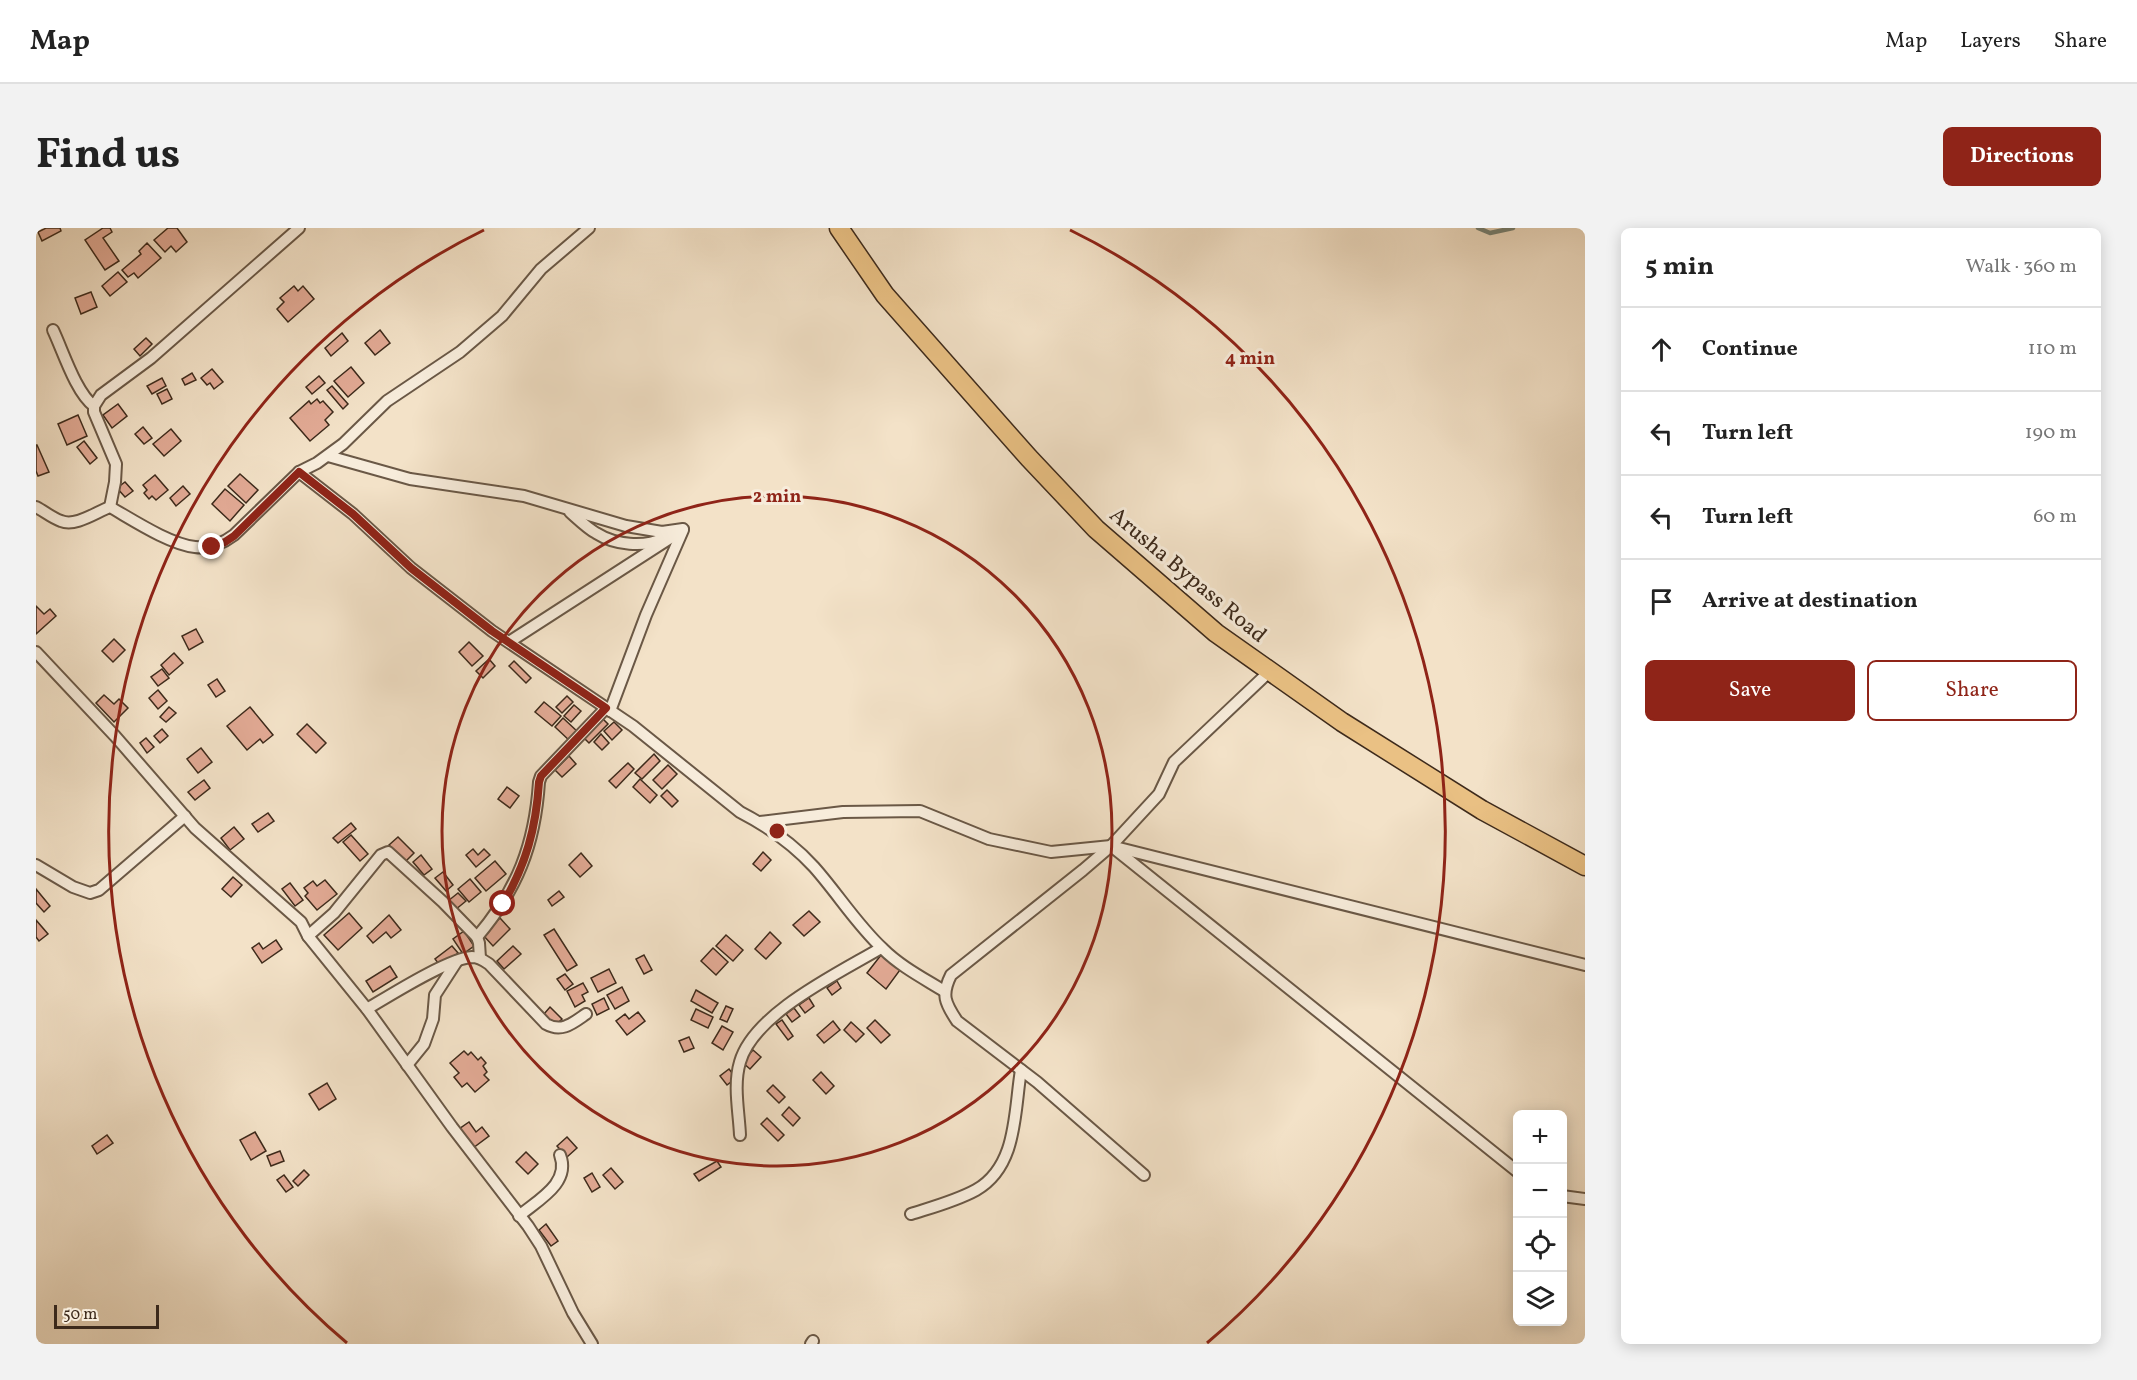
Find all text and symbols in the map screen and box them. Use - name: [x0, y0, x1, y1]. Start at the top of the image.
- text: Map: [30, 22, 90, 61]
- text: Map: [1885, 27, 1927, 56]
- text: Layers: [1960, 27, 2021, 56]
- text: Share: [2054, 27, 2107, 56]
- text: Find us: [36, 127, 180, 186]
- button: Directions: [1943, 127, 2101, 186]
- text: 5 min: [1645, 249, 1714, 285]
- text: Walk · 360 m: [1965, 253, 2077, 281]
- icon: ahead: [1645, 333, 1678, 366]
- text: Continue: [1702, 334, 1798, 365]
- text: 110 m: [2028, 335, 2077, 363]
- text: 4 min: [1225, 347, 1275, 372]
- icon: left: [1645, 417, 1678, 450]
- text: Turn left: [1702, 418, 1793, 449]
- text: 190 m: [2025, 419, 2077, 447]
- text: 2 min: [753, 485, 801, 510]
- street label: Arusha Bypass Road: [1102, 501, 1273, 651]
- icon: left: [1645, 501, 1678, 534]
- text: Turn left: [1702, 502, 1793, 533]
- text: 60 m: [2033, 503, 2077, 531]
- route end: [198, 533, 224, 559]
- icon: arrive: [1645, 585, 1678, 618]
- text: Arrive at destination: [1702, 586, 1918, 617]
- button: Save: [1645, 660, 1855, 721]
- button: Share: [1867, 660, 2077, 721]
- centre of rings: [767, 821, 787, 841]
- route start: [489, 890, 515, 916]
- map controls: [1513, 1110, 1567, 1326]
- button: +: [1513, 1110, 1567, 1164]
- button: −: [1513, 1164, 1567, 1218]
- button: locate: [1513, 1218, 1567, 1272]
- button: layers: [1513, 1272, 1567, 1326]
- scale bar: [54, 1302, 159, 1330]
- text: 50 m: [63, 1304, 97, 1326]

